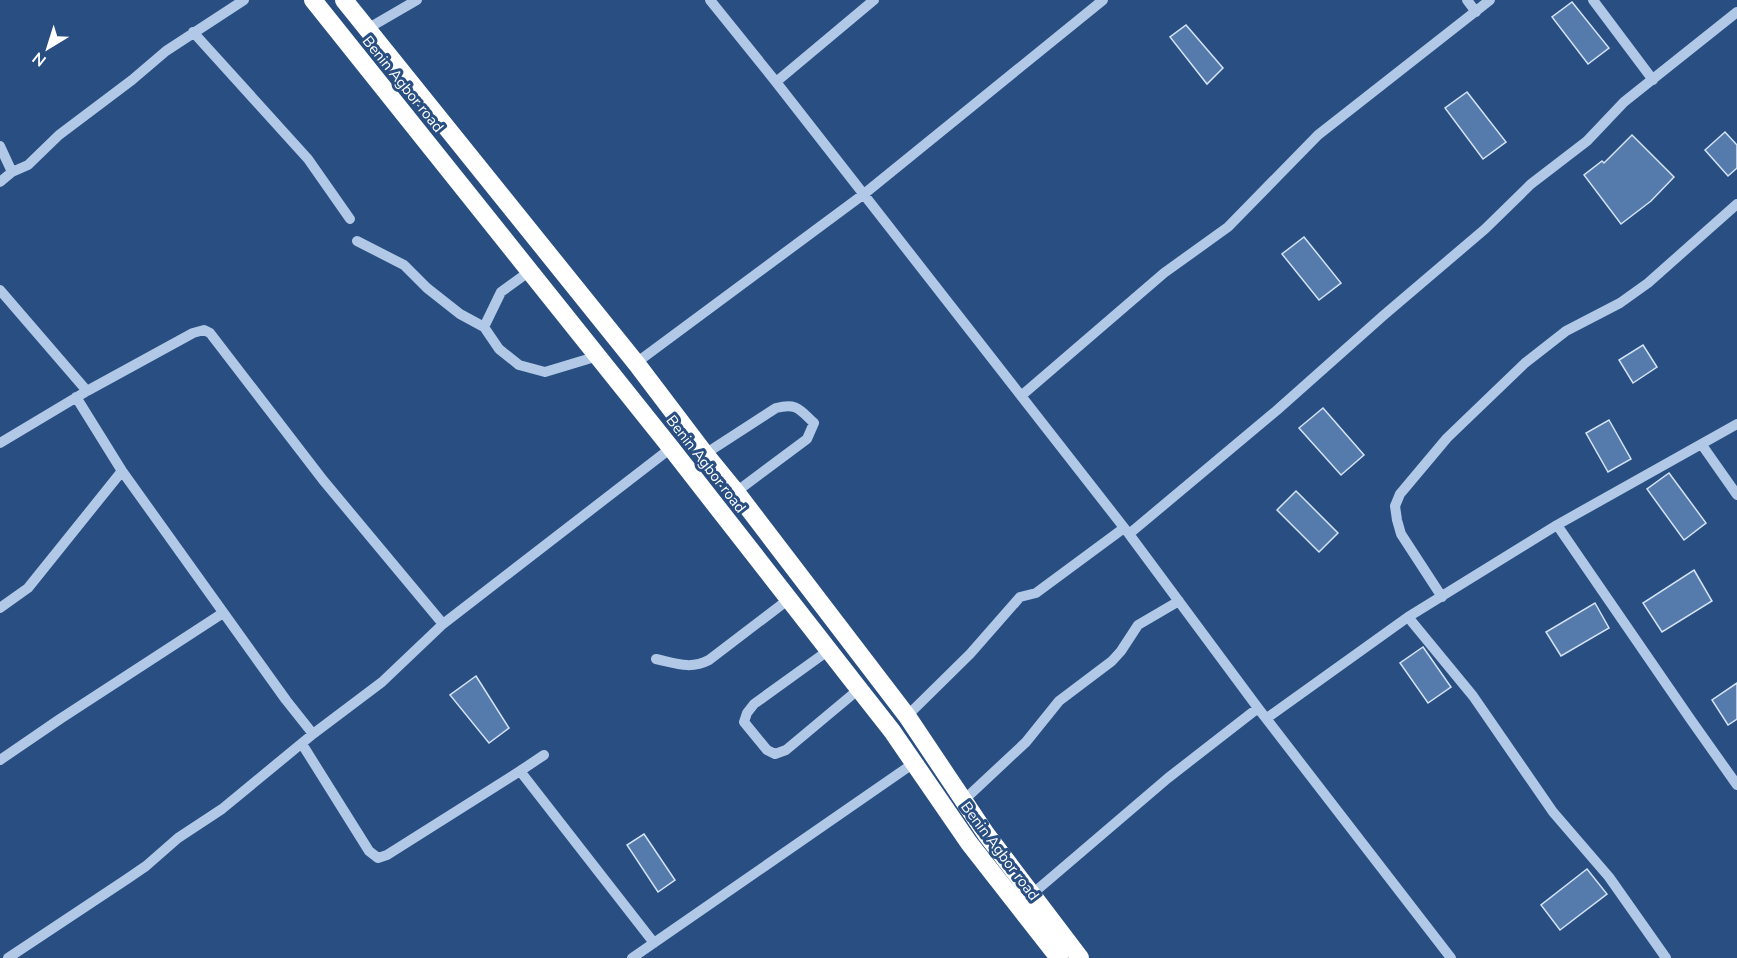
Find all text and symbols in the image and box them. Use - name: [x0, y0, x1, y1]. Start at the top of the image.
- north arrow: [18, 18, 78, 78]
- street label: Benin Agbor road: [358, 32, 448, 136]
- text: N: [28, 47, 51, 71]
- street label: Benin Agbor road: [662, 411, 750, 517]
- street label: Benin Agbor road: [956, 798, 1044, 904]

